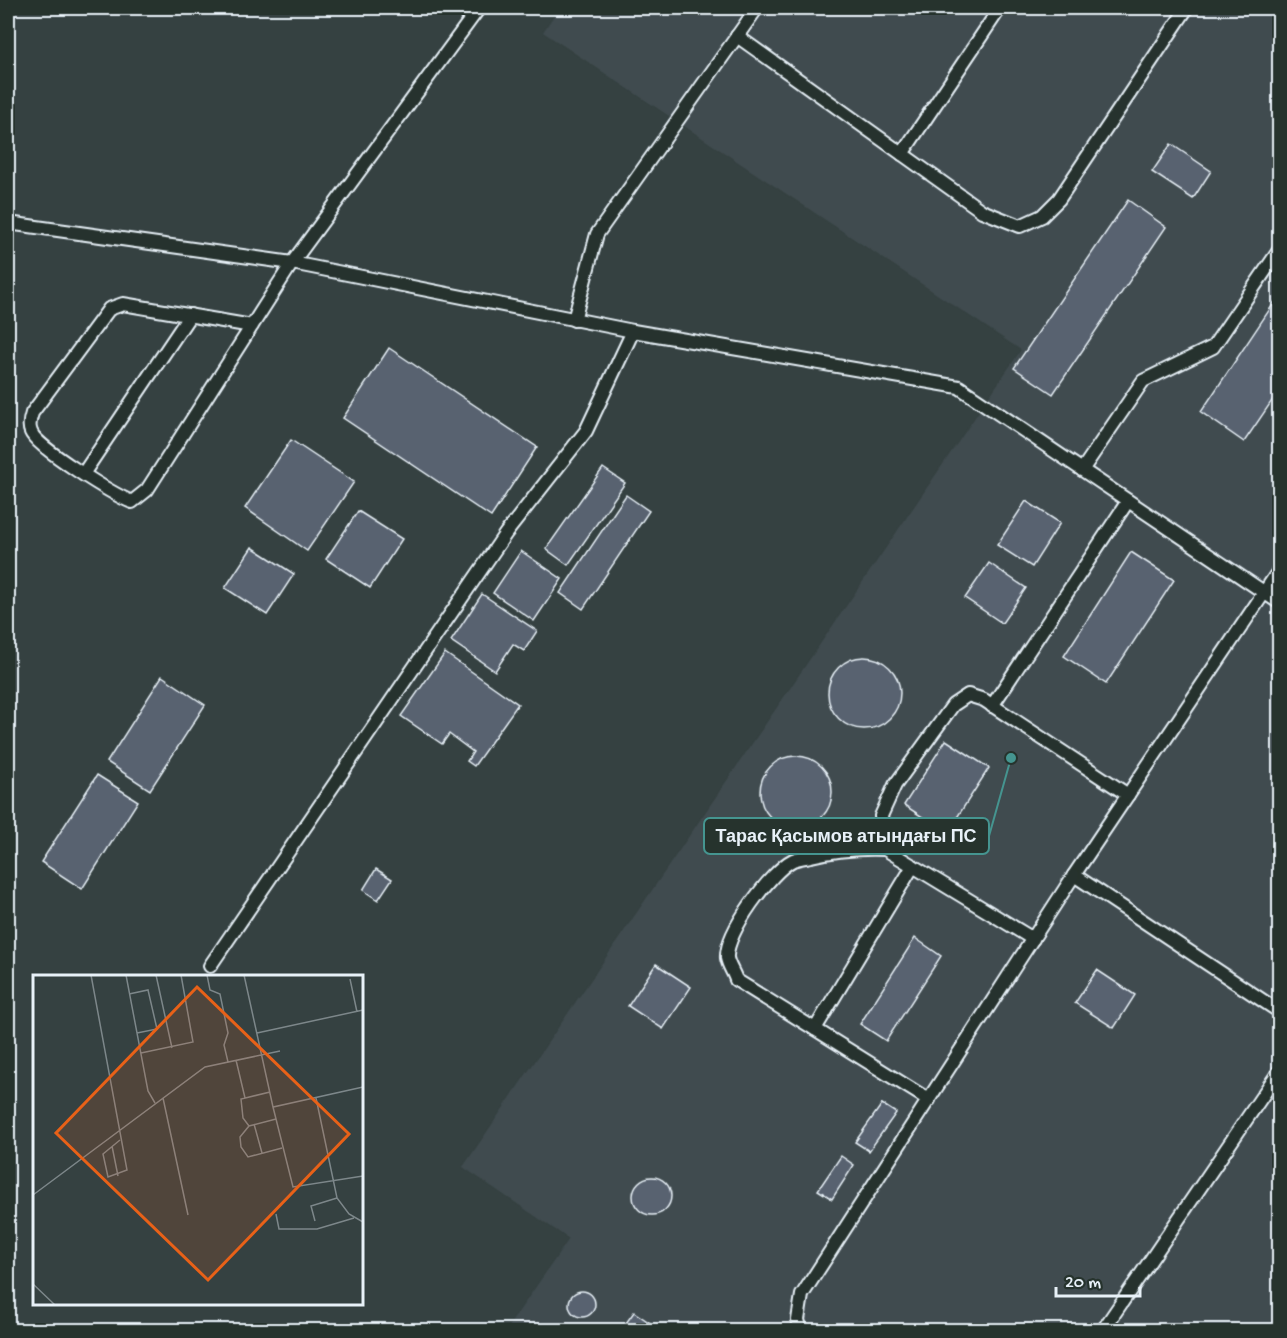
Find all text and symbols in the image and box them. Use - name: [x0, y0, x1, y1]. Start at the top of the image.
- callout: Тарас Қасымов атындағы ПС: [704, 818, 989, 854]
- text: Тарас Қасымов атындағы ПС: [715, 828, 977, 849]
- inset map: [33, 975, 363, 1305]
- scale bar: [1056, 1260, 1140, 1298]
- text: 20 m: [1065, 1273, 1101, 1294]

